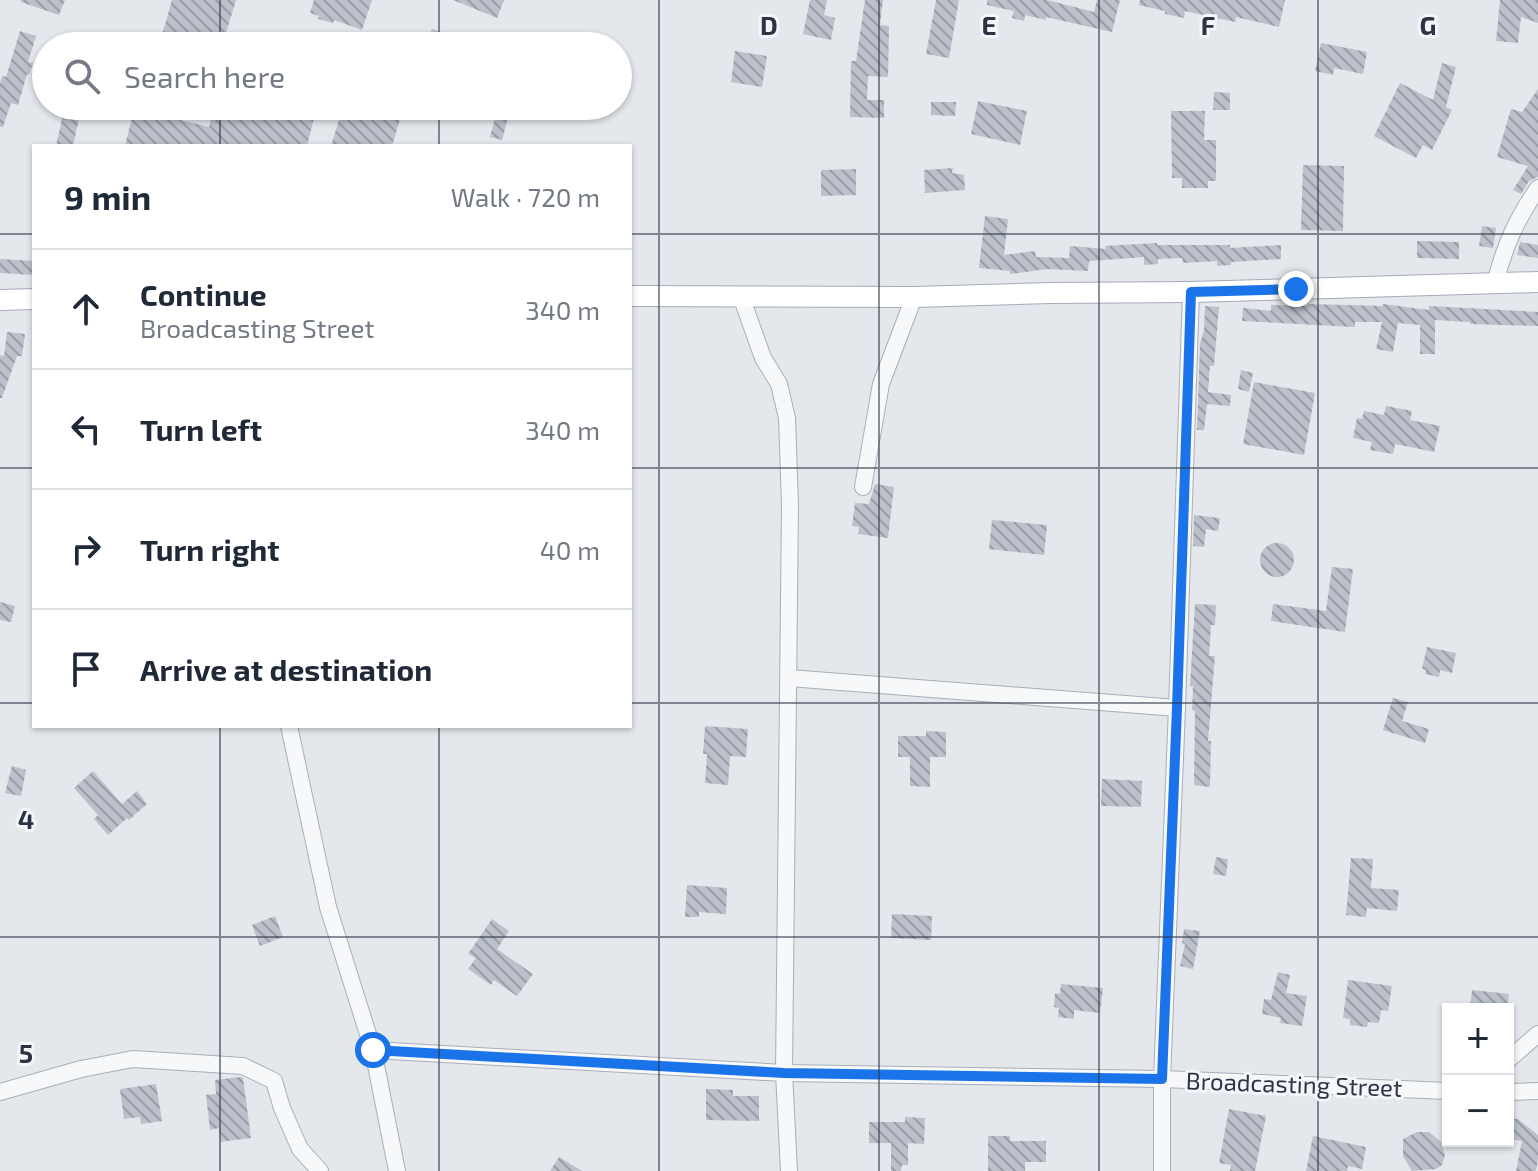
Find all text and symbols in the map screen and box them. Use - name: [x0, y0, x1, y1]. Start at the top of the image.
- text: D: [760, 9, 778, 40]
- text: E: [981, 9, 997, 40]
- text: F: [1201, 9, 1215, 40]
- text: G: [1420, 9, 1436, 40]
- search box: [32, 32, 632, 120]
- icon: search: [60, 54, 104, 98]
- text: Search here: [124, 58, 285, 94]
- text: 9 min: [64, 176, 151, 217]
- text: Walk · 720 m: [451, 181, 600, 212]
- route end: [1278, 271, 1314, 307]
- text: Continue: [140, 276, 267, 312]
- icon: ahead: [64, 287, 108, 331]
- text: 340 m: [525, 294, 600, 325]
- text: Broadcasting Street: [140, 312, 374, 343]
- icon: left: [64, 407, 108, 451]
- text: Turn left: [140, 411, 262, 447]
- text: 340 m: [525, 414, 600, 445]
- icon: right: [64, 527, 108, 571]
- text: Turn right: [140, 531, 280, 567]
- text: 40 m: [540, 534, 600, 565]
- icon: arrive: [64, 647, 108, 691]
- text: Arrive at destination: [140, 651, 432, 687]
- text: 4: [18, 803, 34, 834]
- map controls: [1442, 1003, 1514, 1147]
- button: +: [1442, 1003, 1514, 1075]
- route start: [355, 1032, 391, 1068]
- text: 5: [19, 1037, 33, 1068]
- street label: Broadcasting Street: [1185, 1065, 1403, 1102]
- button: −: [1442, 1075, 1514, 1147]

